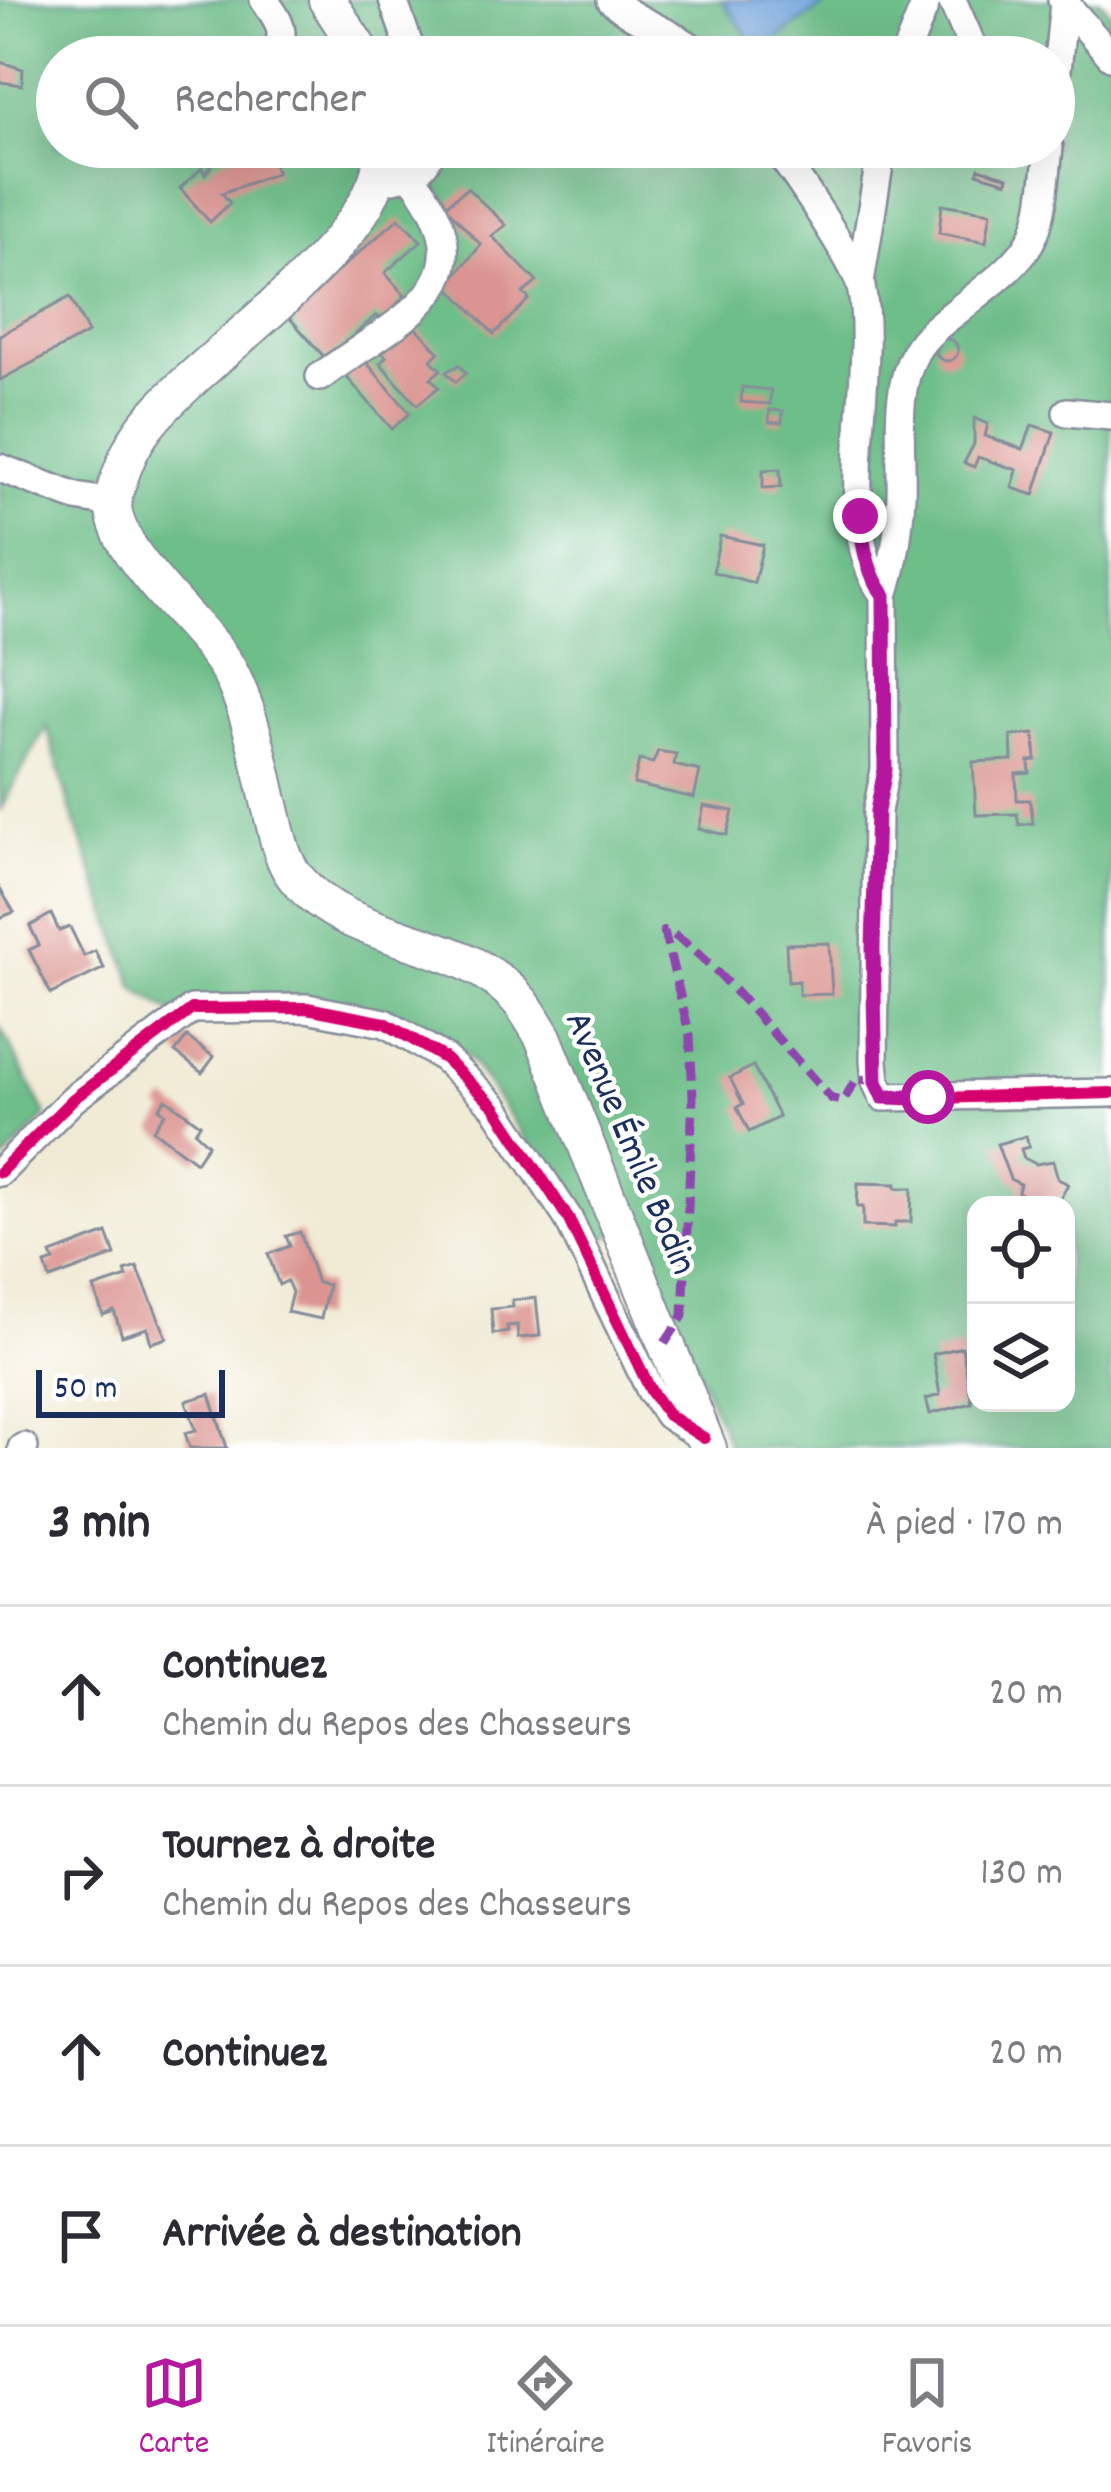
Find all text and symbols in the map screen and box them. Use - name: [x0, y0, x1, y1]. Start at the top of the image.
- search box: [36, 36, 1075, 168]
- icon: search: [78, 69, 144, 135]
- text: Rechercher: [174, 70, 366, 134]
- route end: [833, 489, 887, 543]
- street label: Avenue Émile Bodin: [548, 1003, 708, 1285]
- route start: [901, 1070, 955, 1124]
- map controls: [967, 1196, 1075, 1412]
- button: locate: [967, 1196, 1075, 1304]
- button: layers: [967, 1304, 1075, 1412]
- scale bar: [36, 1364, 225, 1417]
- text: 50 m: [54, 1367, 118, 1414]
- text: 3 min: [48, 1490, 150, 1562]
- text: À pied · 170 m: [866, 1499, 1063, 1554]
- text: Continuez: [162, 1636, 327, 1700]
- icon: ahead: [48, 1663, 114, 1729]
- text: 20 m: [989, 1668, 1063, 1723]
- text: Chemin du Repos des Chasseurs: [162, 1700, 632, 1755]
- text: Tournez à droite: [162, 1816, 435, 1880]
- icon: right: [48, 1843, 114, 1909]
- text: 130 m: [980, 1848, 1063, 1903]
- text: Chemin du Repos des Chasseurs: [162, 1880, 632, 1935]
- icon: ahead: [48, 2023, 114, 2089]
- text: Continuez: [162, 2024, 327, 2088]
- text: 20 m: [989, 2028, 1063, 2083]
- icon: arrive: [48, 2203, 114, 2269]
- text: Arrivée à destination: [162, 2204, 521, 2268]
- tab: Carte: [139, 2350, 209, 2469]
- tab: Itinéraire: [486, 2350, 605, 2469]
- tab: Favoris: [882, 2350, 973, 2469]

